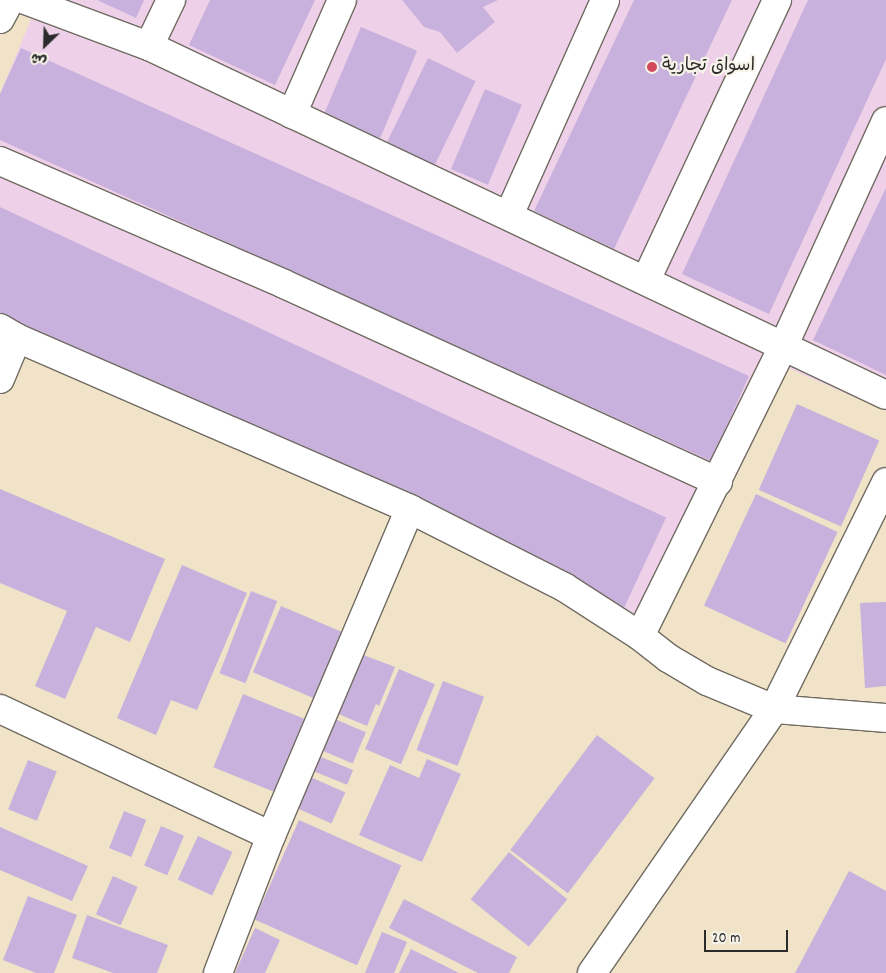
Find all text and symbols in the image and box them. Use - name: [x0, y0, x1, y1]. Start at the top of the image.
- north arrow: [20, 20, 70, 70]
- text: ش: [28, 46, 50, 71]
- place label: اسواق تجارية: [662, 56, 755, 78]
- marker: اسواق تجارية: [646, 61, 658, 73]
- scale bar: [706, 920, 790, 952]
- text: 20 m: [712, 928, 740, 950]

